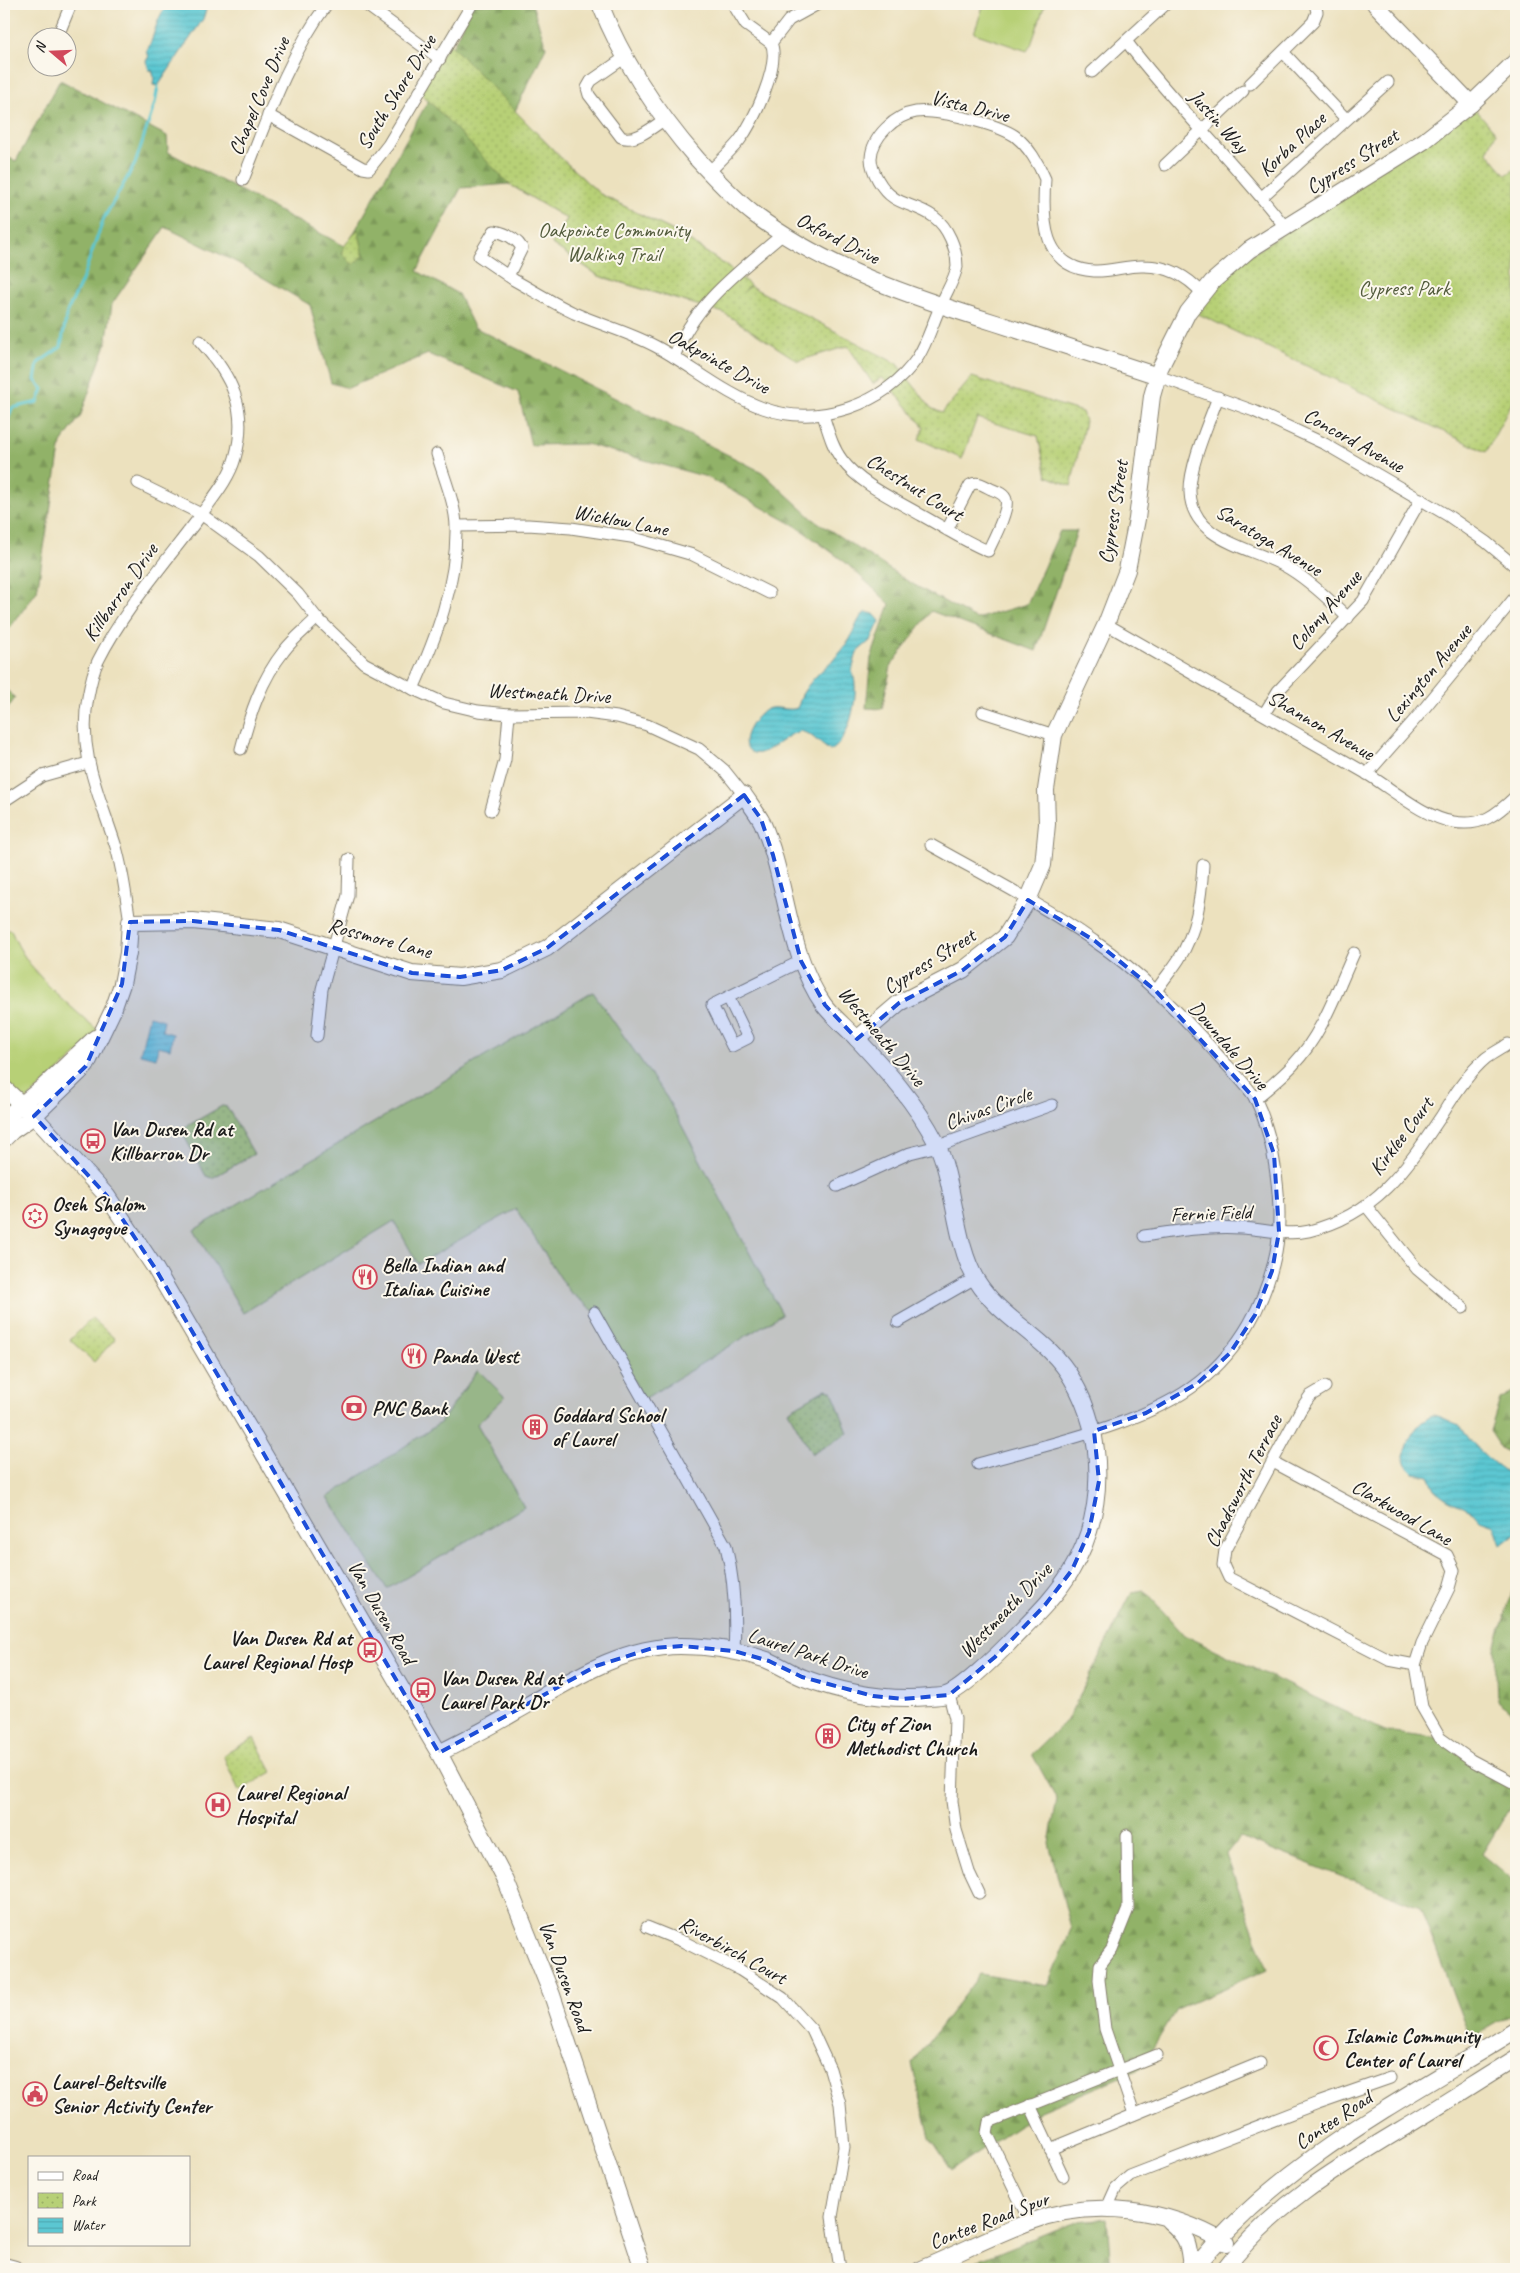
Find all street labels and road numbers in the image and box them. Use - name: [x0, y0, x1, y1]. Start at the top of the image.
- street label: South Shore Drive: [350, 29, 442, 154]
- street label: Chapel Cove Drive: [222, 32, 296, 159]
- street label: Justin Way: [1183, 83, 1256, 160]
- street label: Vista Drive: [928, 84, 1014, 129]
- street label: Korba Place: [1253, 105, 1333, 182]
- street label: Cypress Street: [1301, 121, 1405, 200]
- street label: Oxford Drive: [792, 206, 885, 271]
- street label: Oakpointe Drive: [664, 322, 775, 400]
- street label: Concord Avenue: [1299, 402, 1410, 479]
- street label: Chestnut Court: [862, 447, 970, 528]
- street label: Cypress Street: [1092, 457, 1134, 565]
- street label: Wicklow Lane: [572, 498, 673, 542]
- street label: Saratoga Avenue: [1211, 498, 1329, 583]
- street label: Killbarron Drive: [77, 537, 164, 646]
- street label: Colony Avenue: [1283, 564, 1368, 656]
- street label: Lexington Avenue: [1379, 617, 1478, 728]
- street label: Westmeath Drive: [487, 677, 612, 709]
- street label: Shannon Avenue: [1263, 684, 1380, 767]
- street label: Rossmore Lane: [326, 912, 436, 965]
- street label: Cypress Street: [878, 921, 982, 1000]
- street label: Westmeath Drive: [833, 981, 932, 1092]
- street label: Downdale Drive: [1183, 995, 1275, 1096]
- street label: Chivas Circle: [941, 1080, 1037, 1136]
- street label: Kirklee Court: [1363, 1090, 1440, 1180]
- street label: Fernie Field: [1170, 1198, 1256, 1227]
- street label: Chadsworth Terrace: [1198, 1409, 1288, 1552]
- street label: Clarkwood Lane: [1347, 1473, 1458, 1552]
- street label: Van Dusen Road: [342, 1555, 424, 1672]
- street label: Westmeath Drive: [953, 1556, 1058, 1663]
- street label: Laurel Park Drive: [745, 1621, 872, 1685]
- street label: Riverbirch Court: [675, 1910, 793, 1991]
- street label: Van Dusen Road: [533, 1917, 598, 2038]
- street label: Contee Road: [1289, 2083, 1380, 2155]
- street label: Contee Road Spur: [925, 2185, 1054, 2255]

